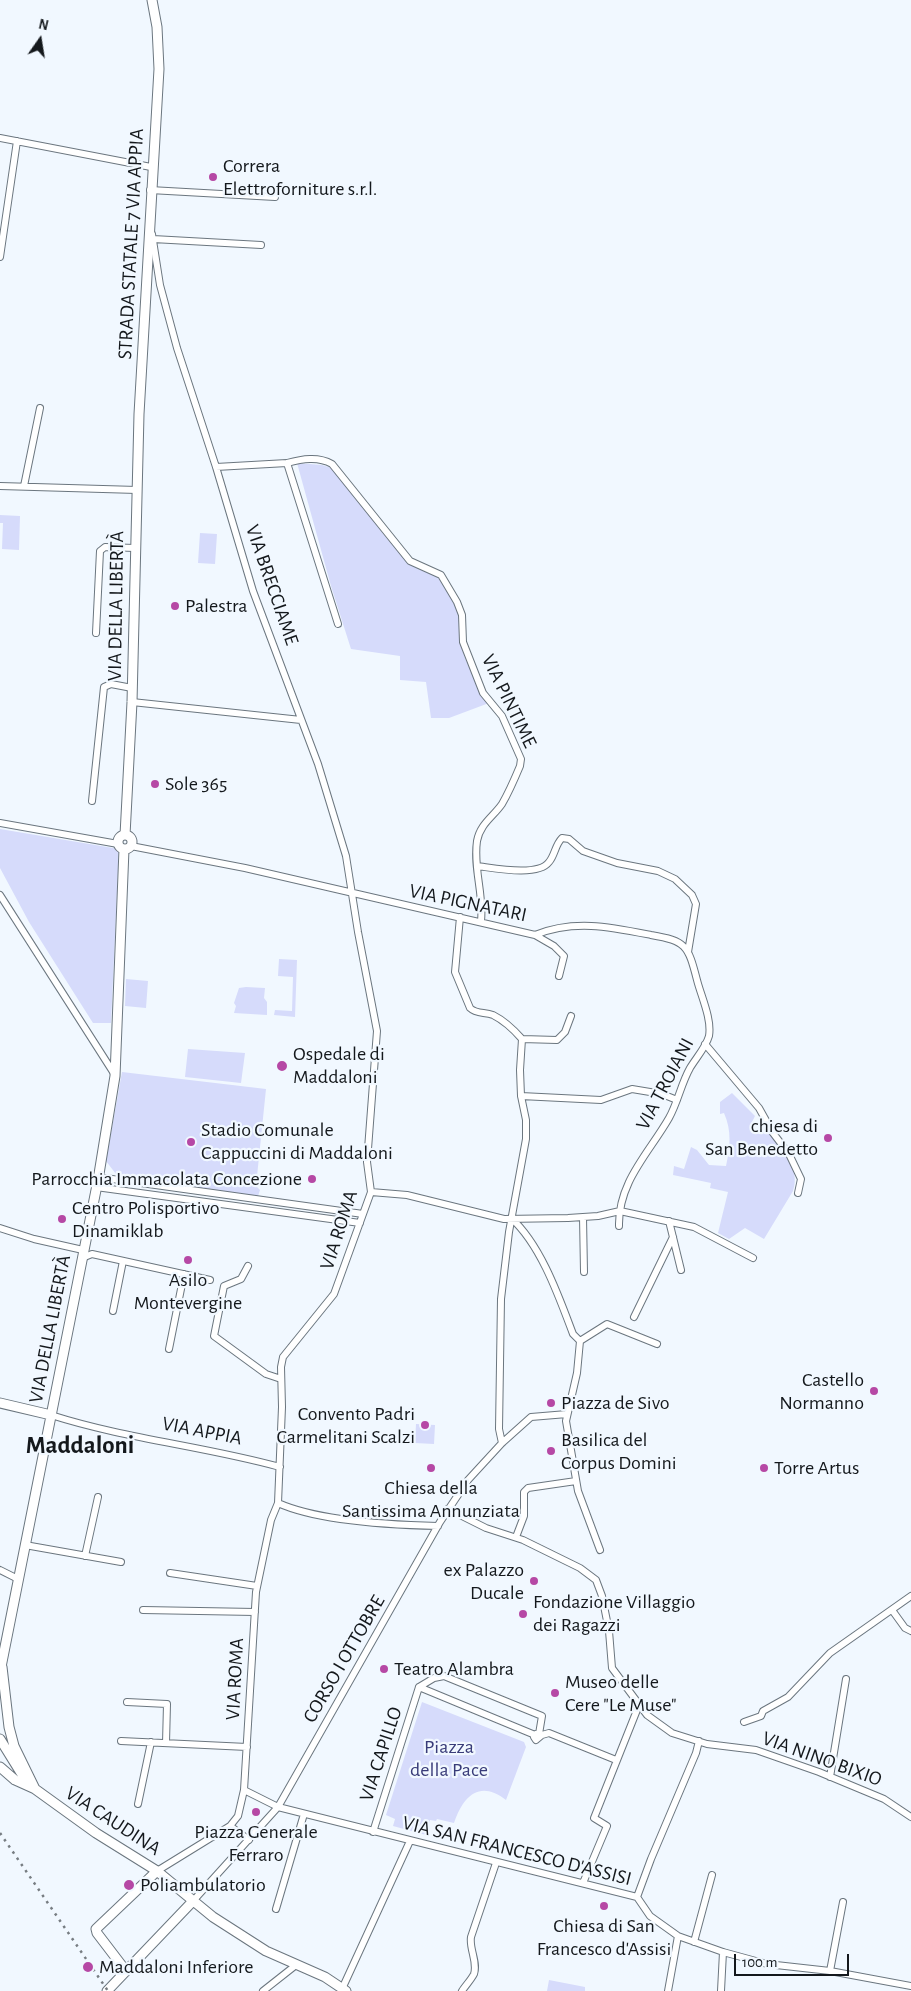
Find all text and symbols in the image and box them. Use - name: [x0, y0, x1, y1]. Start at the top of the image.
- north arrow: [15, 15, 65, 65]
- text: N: [37, 17, 50, 33]
- street label: STRADA STATALE 7 VIA APPIA: [113, 128, 149, 360]
- place label: Correra Elettroforniture s.r.l.: [223, 154, 377, 201]
- marker: Correra Elettroforniture s.r.l.: [207, 171, 219, 183]
- street label: VIA BRECCIAME: [240, 522, 304, 648]
- street label: VIA DELLA LIBERTÀ: [103, 531, 129, 681]
- place label: Palestra: [185, 594, 248, 618]
- marker: Palestra: [169, 600, 181, 612]
- street label: VIA PINTIME: [476, 650, 542, 752]
- place label: Sole 365: [165, 772, 227, 796]
- marker: Sole 365: [149, 778, 161, 790]
- street label: VIA PIGNATARI: [407, 879, 529, 927]
- street label: VIA TROIANI: [631, 1034, 699, 1134]
- place label: Ospedale di Maddaloni: [293, 1042, 385, 1089]
- marker: Ospedale di Maddaloni: [275, 1059, 289, 1073]
- place label: chiesa di San Benedetto: [705, 1114, 818, 1161]
- place label: Stadio Comunale Cappuccini di Maddaloni: [201, 1118, 393, 1165]
- marker: chiesa di San Benedetto: [822, 1132, 834, 1144]
- marker: Stadio Comunale Cappuccini di Maddaloni: [185, 1136, 197, 1148]
- place label: Parrocchia Immacolata Concezione: [31, 1167, 302, 1191]
- marker: Parrocchia Immacolata Concezione: [306, 1173, 318, 1185]
- street label: VIA ROMA: [315, 1187, 363, 1273]
- place label: Centro Polisportivo Dinamiklab: [72, 1196, 219, 1243]
- marker: Centro Polisportivo Dinamiklab: [56, 1213, 68, 1225]
- street label: VIA DELLA LIBERTÀ: [24, 1253, 76, 1405]
- marker: Asilo Montevergine: [182, 1254, 194, 1266]
- place label: Asilo Montevergine: [134, 1268, 242, 1315]
- place label: Castello Normanno: [779, 1368, 864, 1415]
- marker: Castello Normanno: [868, 1385, 880, 1397]
- place label: Piazza de Sivo: [561, 1391, 670, 1415]
- marker: Piazza de Sivo: [545, 1397, 557, 1409]
- place label: Convento Padri Carmelitani Scalzi: [276, 1402, 415, 1449]
- street label: VIA APPIA: [160, 1412, 244, 1450]
- marker: Convento Padri Carmelitani Scalzi: [419, 1419, 431, 1431]
- place label: Basilica del Corpus Domini: [561, 1428, 677, 1475]
- district label: Maddaloni: [26, 1430, 134, 1460]
- marker: Basilica del Corpus Domini: [545, 1445, 557, 1457]
- place label: Torre Artus: [774, 1456, 859, 1480]
- marker: Chiesa della Santissima Annunziata: [425, 1462, 437, 1474]
- marker: Torre Artus: [758, 1462, 770, 1474]
- place label: Chiesa della Santissima Annunziata: [342, 1476, 520, 1523]
- place label: ex Palazzo Ducale: [443, 1558, 524, 1605]
- marker: ex Palazzo Ducale: [528, 1575, 540, 1587]
- place label: Fondazione Villaggio dei Ragazzi: [533, 1590, 695, 1637]
- street label: CORSO I OTTOBRE: [298, 1591, 390, 1727]
- marker: Fondazione Villaggio dei Ragazzi: [517, 1608, 529, 1620]
- street label: VIA ROMA: [221, 1637, 249, 1721]
- place label: Teatro Alambra: [394, 1657, 514, 1681]
- marker: Teatro Alambra: [378, 1663, 390, 1675]
- place label: Museo delle Cere "Le Muse": [565, 1670, 677, 1717]
- marker: Museo delle Cere "Le Muse": [549, 1687, 561, 1699]
- street label: VIA CAPILLO: [354, 1704, 408, 1804]
- street label: VIA NINO BIXIO: [759, 1726, 885, 1792]
- park label: Piazza della Pace: [410, 1735, 488, 1782]
- street label: VIA CAUDINA: [61, 1781, 165, 1861]
- marker: Piazza Generale Ferraro: [250, 1806, 262, 1818]
- street label: VIA SAN FRANCESCO D'ASSISI: [400, 1811, 634, 1891]
- place label: Piazza Generale Ferraro: [194, 1820, 318, 1867]
- place label: Poliambulatorio: [140, 1873, 266, 1897]
- marker: Poliambulatorio: [122, 1878, 136, 1892]
- marker: Chiesa di San Francesco d'Assisi: [598, 1900, 610, 1912]
- place label: Chiesa di San Francesco d'Assisi: [537, 1914, 671, 1961]
- scale bar: [736, 1944, 851, 1976]
- place label: Maddaloni Inferiore: [99, 1955, 254, 1979]
- text: 100 m: [742, 1955, 777, 1970]
- marker: Maddaloni Inferiore: [81, 1960, 95, 1974]

